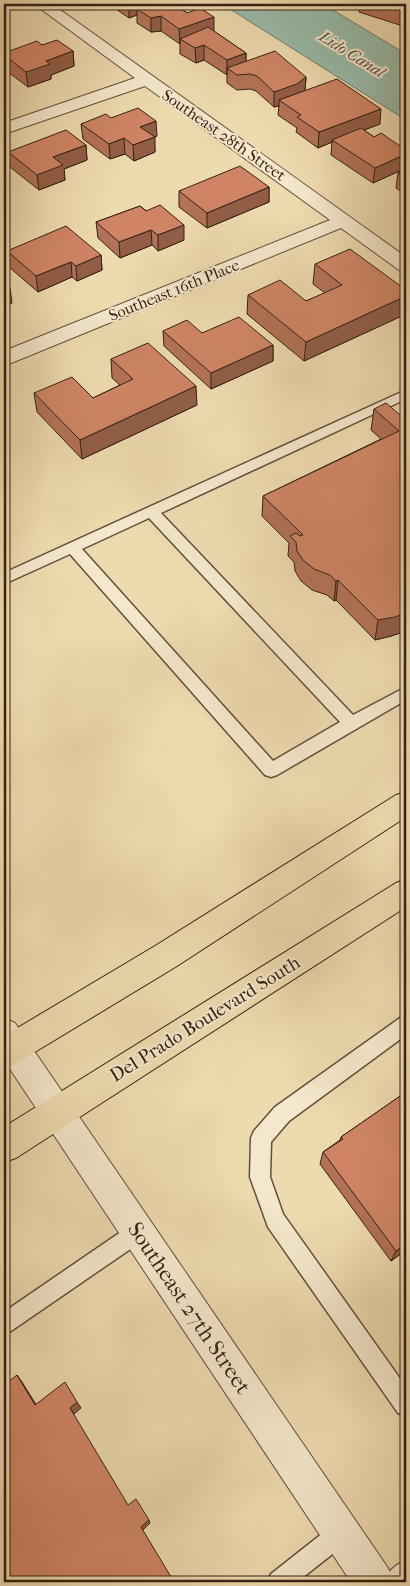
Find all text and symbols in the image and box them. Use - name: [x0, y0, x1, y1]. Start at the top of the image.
- water label: Lido Canal: [315, 26, 390, 83]
- street label: Southeast 28th Street: [158, 85, 290, 185]
- street label: Southeast 16th Place: [106, 255, 242, 325]
- street label: Del Prado Boulevard South: [106, 951, 304, 1087]
- street label: Southeast 27th Street: [122, 1217, 256, 1399]

